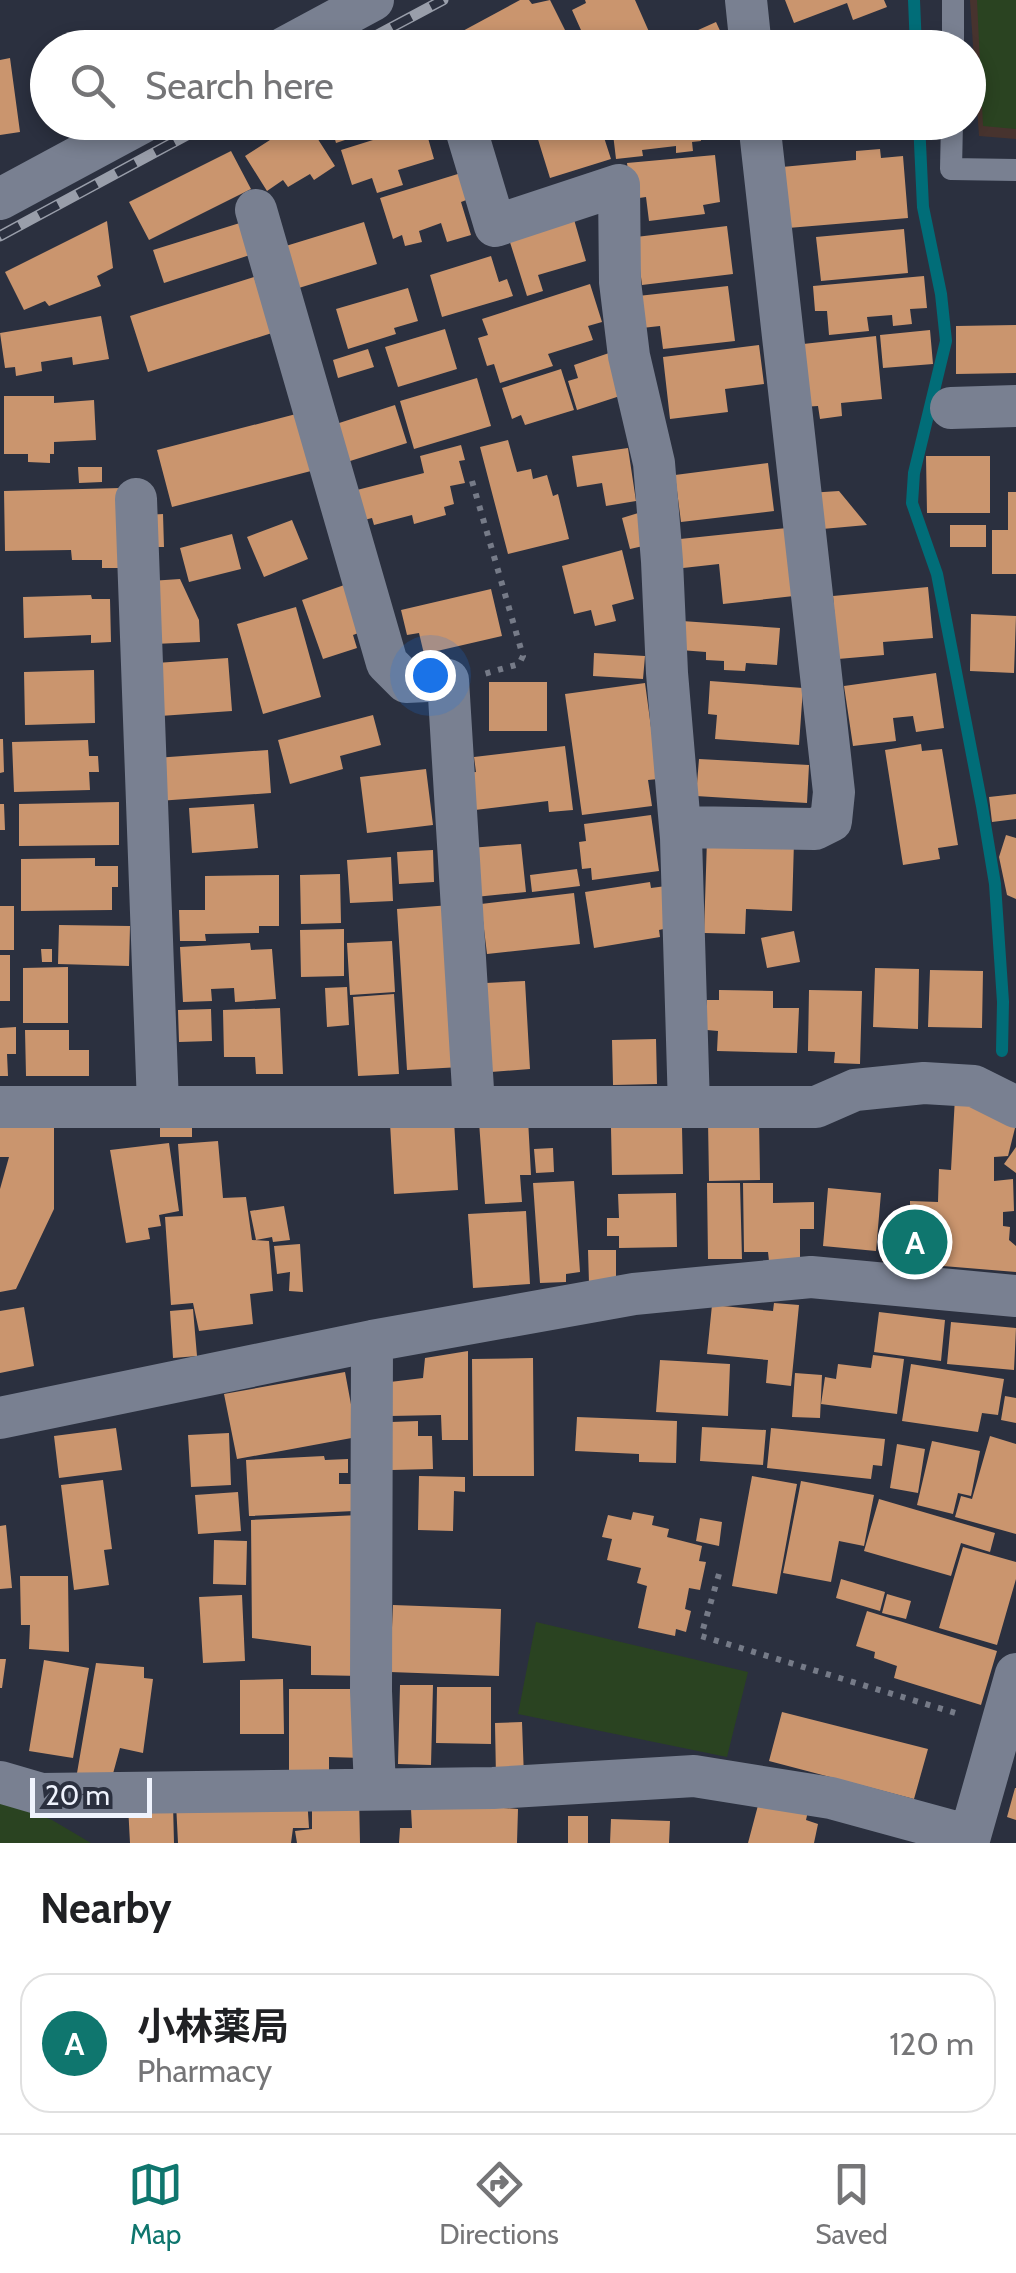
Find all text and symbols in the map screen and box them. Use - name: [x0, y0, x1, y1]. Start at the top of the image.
- search box: [30, 30, 986, 140]
- icon: search: [65, 58, 120, 113]
- text: Search here: [145, 62, 334, 109]
- your location: [405, 650, 456, 701]
- pin: A: [882, 1204, 948, 1280]
- scale bar: [30, 1773, 152, 1818]
- text: 20 m: [45, 1778, 110, 1812]
- text: Nearby: [40, 1882, 172, 1934]
- text: 小林薬局: [137, 2003, 289, 2050]
- text: A: [64, 2024, 85, 2063]
- text: 120 m: [889, 2024, 974, 2063]
- text: Pharmacy: [137, 2051, 272, 2090]
- tab: Map: [128, 2157, 183, 2251]
- tab: Directions: [439, 2157, 559, 2251]
- tab: Saved: [815, 2157, 888, 2251]

